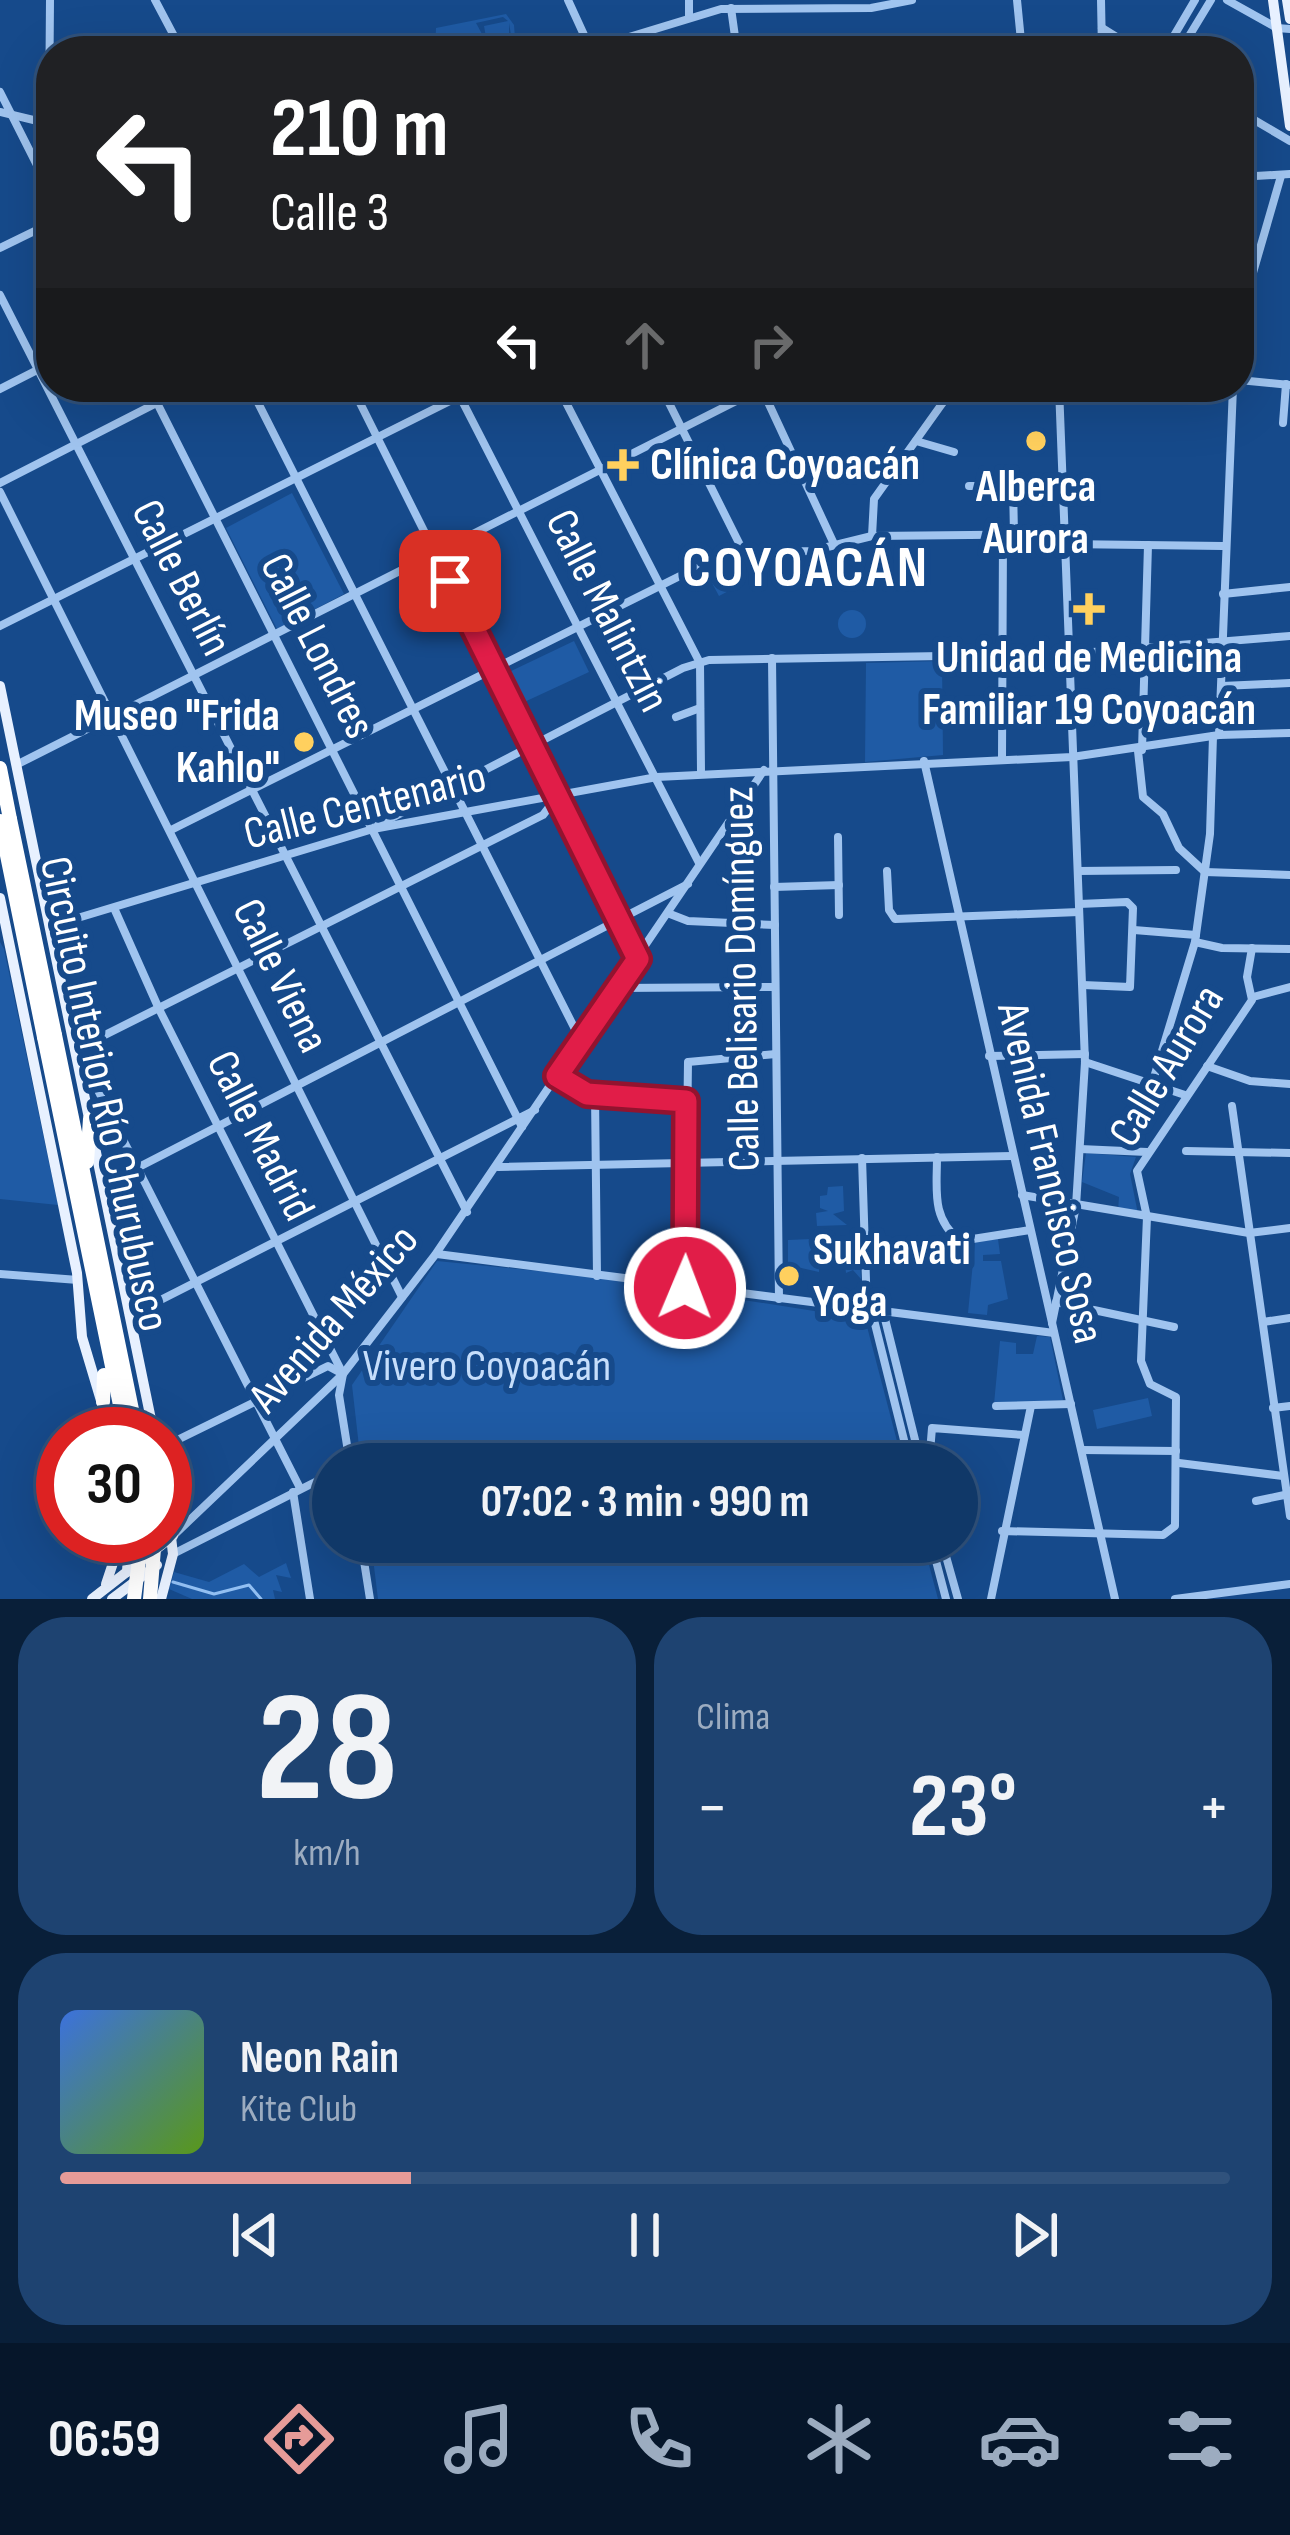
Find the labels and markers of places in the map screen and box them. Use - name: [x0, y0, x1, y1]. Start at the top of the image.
- marker: Alberca Aurora: [1023, 428, 1049, 454]
- place label: Clínica Coyoacán: [650, 438, 920, 493]
- marker: Clínica Coyoacán: [607, 449, 639, 481]
- place label: Alberca Aurora: [975, 460, 1096, 567]
- pin: [399, 530, 501, 632]
- marker: Unidad de Medicina Familiar 19 Coyoacán: [1073, 593, 1105, 625]
- place label: Unidad de Medicina Familiar 19 Coyoacán: [922, 631, 1256, 738]
- place label: Museo "Frida Kahlo": [74, 689, 280, 796]
- marker: Museo "Frida Kahlo": [291, 729, 317, 755]
- place label: Sukhavati Yoga: [813, 1223, 971, 1330]
- marker: Sukhavati Yoga: [776, 1263, 802, 1289]

